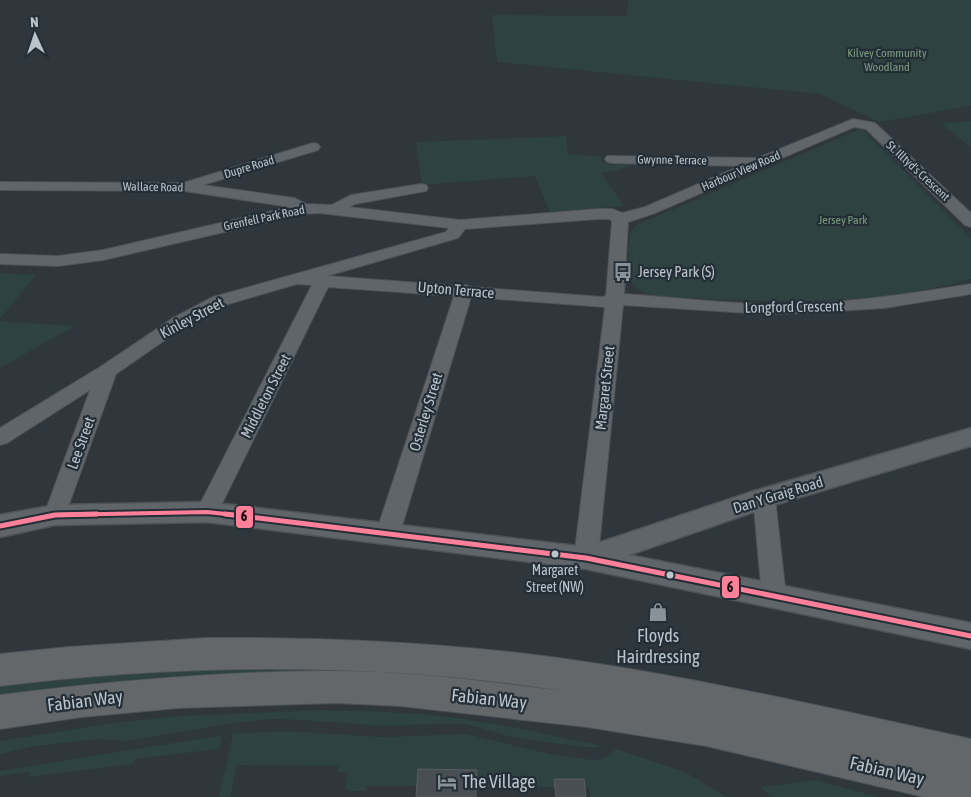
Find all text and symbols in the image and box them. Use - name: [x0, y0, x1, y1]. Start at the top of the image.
- north arrow: [10, 10, 60, 60]
- text: N: [30, 14, 39, 30]
- park label: Kilvey Community Woodland: [847, 46, 927, 74]
- street label: St. Illtyd's Crescent: [883, 138, 953, 204]
- street label: Harbour View Road: [700, 148, 782, 194]
- street label: Gwynne Terrace: [637, 152, 707, 168]
- street label: Dupre Road: [222, 153, 276, 181]
- street label: Wallace Road: [123, 179, 183, 195]
- street label: Grenfell Park Road: [222, 203, 306, 233]
- park label: Jersey Park: [818, 213, 868, 227]
- bus stop icon: Jersey Park (S): [612, 261, 634, 283]
- place label: Jersey Park (S): [638, 263, 715, 280]
- street label: Upton Terrace: [417, 278, 495, 301]
- street label: Kinley Street: [157, 294, 227, 341]
- street label: Longford Crescent: [745, 297, 843, 316]
- street label: Margaret Street: [592, 345, 617, 431]
- street label: Middleton Street: [237, 351, 294, 441]
- street label: Osterley Street: [406, 371, 446, 453]
- street label: Lee Street: [63, 414, 98, 471]
- street label: Dan Y Graig Road: [731, 473, 825, 516]
- line badge: 6: [235, 505, 254, 529]
- text: 6: [241, 508, 248, 524]
- marker: Margaret Street (NW): [550, 549, 560, 559]
- place label: Margaret Street (NW): [526, 562, 584, 595]
- unlabelled marker: [665, 570, 675, 580]
- line badge: 6: [721, 575, 740, 599]
- text: 6: [727, 579, 734, 595]
- shop icon: Floyds Hairdressing: [647, 601, 669, 623]
- place label: Floyds Hairdressing: [616, 625, 700, 667]
- street label: Fabian Way: [450, 684, 528, 713]
- street label: Fabian Way: [46, 685, 124, 716]
- street label: Fabian Way: [848, 752, 926, 789]
- hotel icon: The Village: [436, 771, 458, 793]
- place label: The Village: [462, 771, 535, 792]

